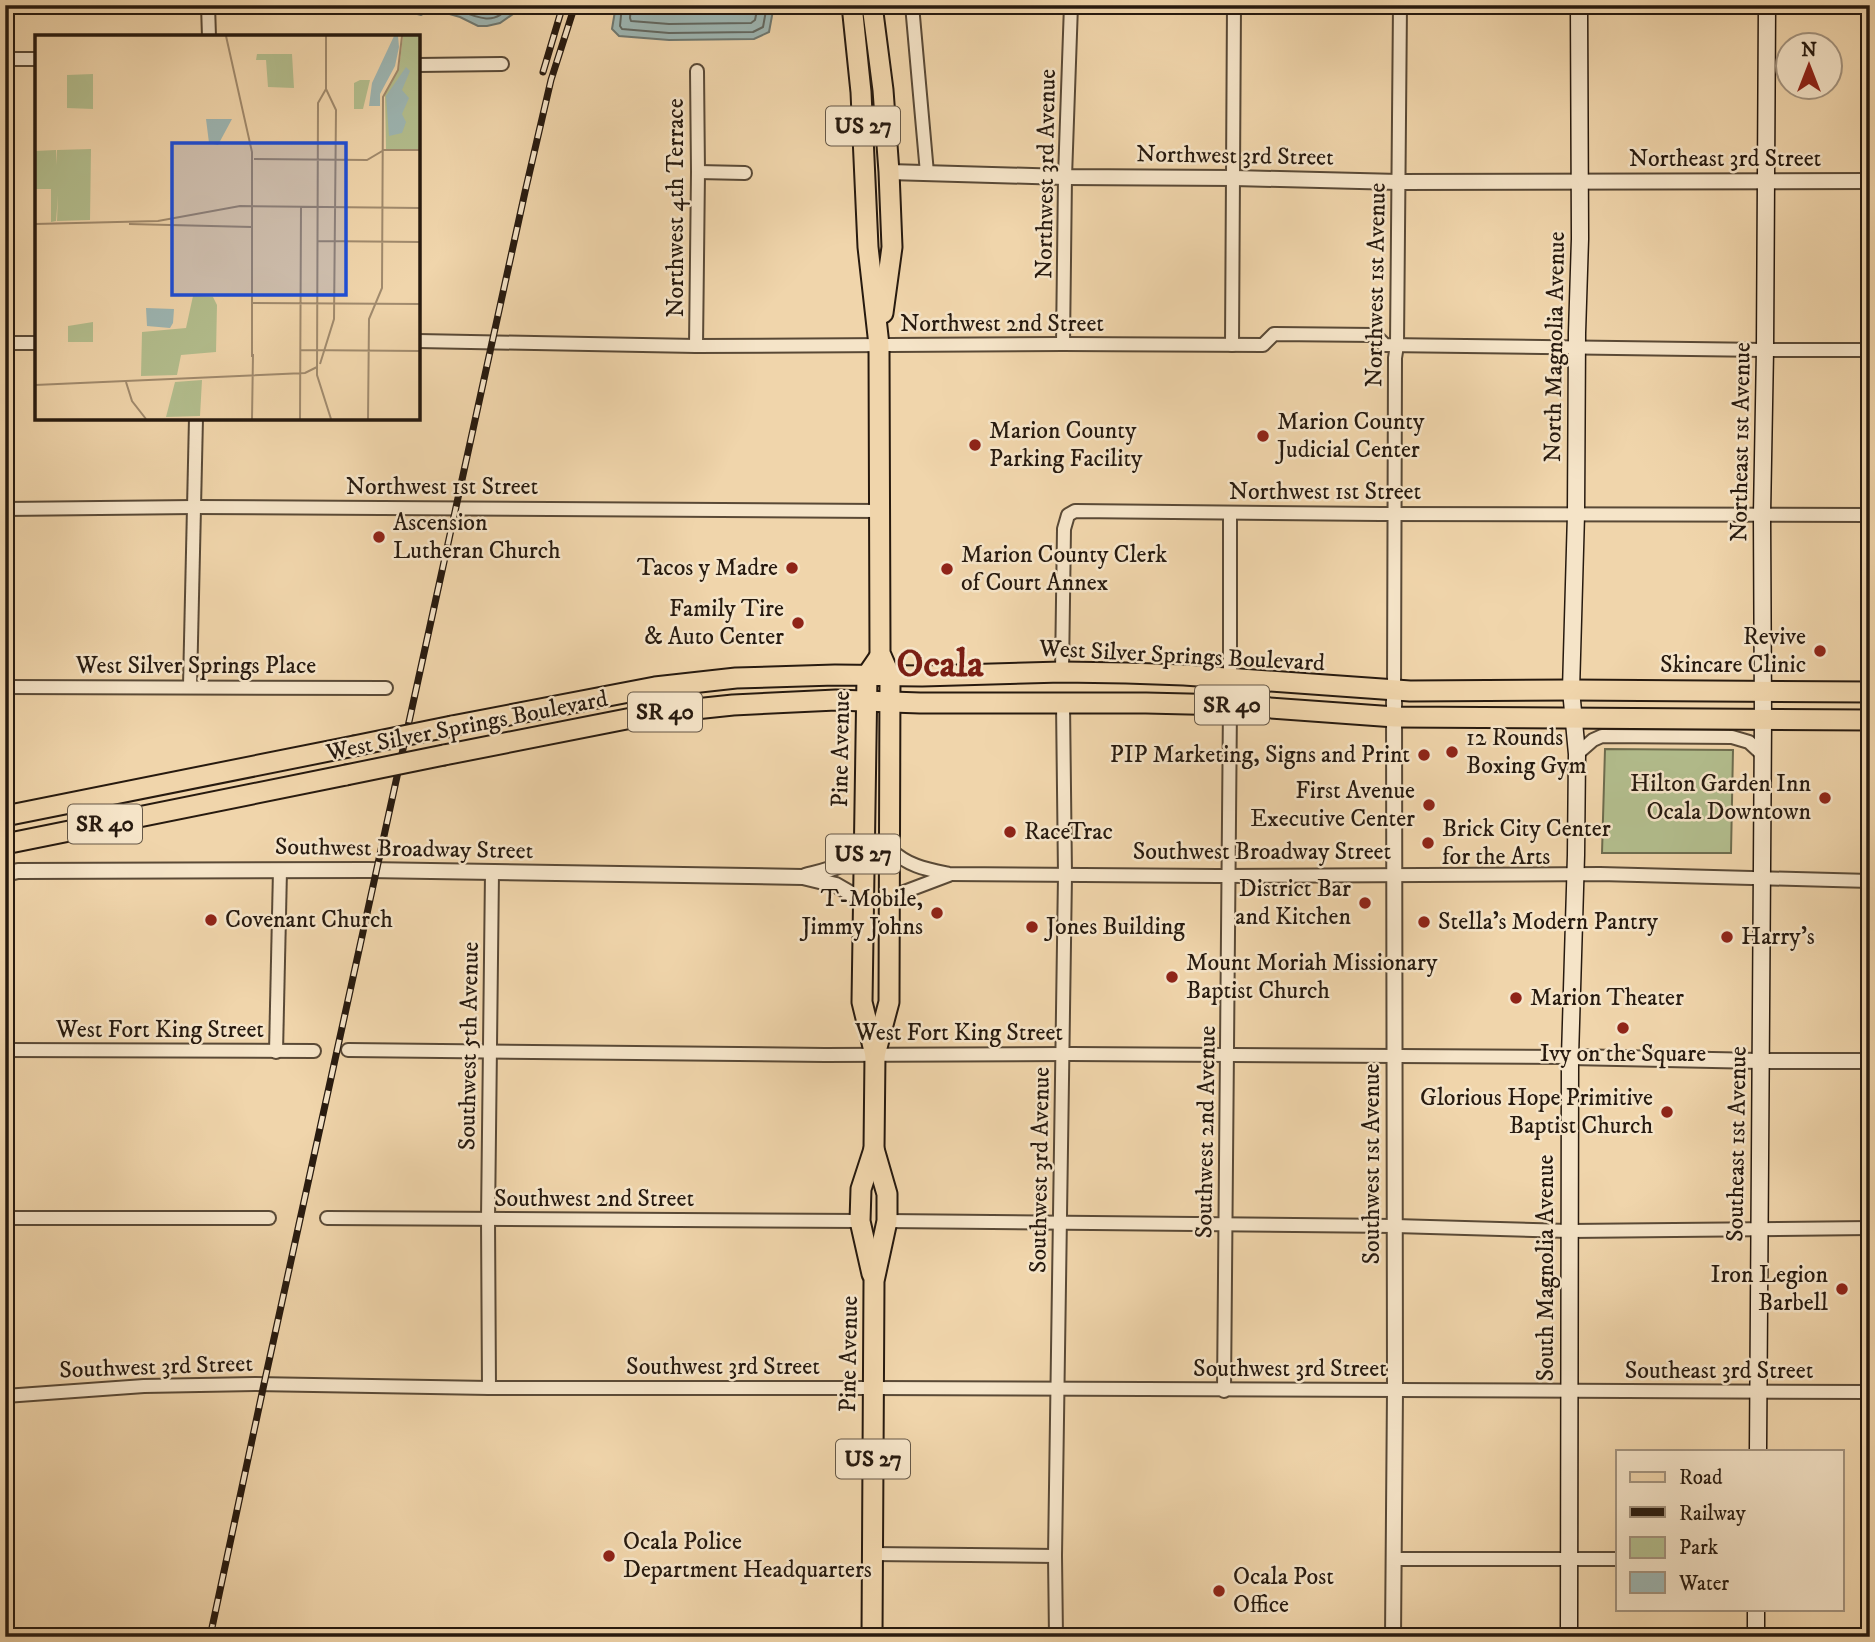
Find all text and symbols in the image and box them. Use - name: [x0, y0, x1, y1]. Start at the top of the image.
- north arrow: [1773, 32, 1843, 102]
- inset map: [35, 35, 420, 420]
- text: N: [1801, 39, 1817, 62]
- street label: Northwest 3rd Avenue: [1029, 69, 1063, 279]
- street label: Northwest 4th Terrace: [661, 98, 691, 318]
- road number: US 27: [826, 106, 900, 146]
- street label: Northwest 3rd Street: [1136, 139, 1334, 173]
- street label: Northeast 3rd Street: [1629, 144, 1822, 174]
- street label: Northwest 1st Avenue: [1359, 182, 1393, 388]
- street label: North Magnolia Avenue: [1538, 231, 1572, 463]
- street label: Northwest 2nd Street: [900, 309, 1104, 339]
- street label: Northeast 1st Avenue: [1724, 342, 1758, 542]
- place label: Marion County Judicial Center: [1275, 407, 1425, 465]
- place label: Marion County Parking Facility: [989, 416, 1143, 474]
- marker: Marion County Judicial Center: [1255, 428, 1271, 444]
- marker: Marion County Parking Facility: [967, 437, 983, 453]
- street label: Northwest 1st Street: [346, 472, 539, 502]
- street label: Northwest 1st Street: [1229, 477, 1422, 507]
- place label: Ascension Lutheran Church: [393, 508, 561, 566]
- marker: Ascension Lutheran Church: [371, 529, 387, 545]
- place label: Marion County Clerk of Court Annex: [961, 540, 1167, 598]
- place label: Tacos y Madre: [637, 553, 778, 583]
- marker: Tacos y Madre: [784, 560, 800, 576]
- marker: Marion County Clerk of Court Annex: [939, 561, 955, 577]
- place label: Family Tire & Auto Center: [644, 594, 784, 652]
- marker: Family Tire & Auto Center: [790, 615, 806, 631]
- place label: Revive Skincare Clinic: [1660, 622, 1806, 680]
- street label: West Silver Springs Boulevard: [1037, 633, 1326, 678]
- district label: Ocala: [897, 641, 984, 689]
- marker: Revive Skincare Clinic: [1812, 643, 1828, 659]
- street label: West Silver Springs Place: [75, 651, 316, 681]
- street label: West Silver Springs Boulevard: [323, 684, 610, 768]
- road number: SR 40: [1195, 685, 1269, 724]
- street label: Pine Avenue: [825, 690, 857, 808]
- road number: SR 40: [628, 692, 702, 732]
- place label: 12 Rounds Boxing Gym: [1466, 723, 1586, 781]
- place label: PIP Marketing, Signs and Print: [1110, 740, 1410, 770]
- marker: 12 Rounds Boxing Gym: [1444, 744, 1460, 760]
- marker: PIP Marketing, Signs and Print: [1416, 747, 1432, 763]
- place label: Hilton Garden Inn Ocala Downtown: [1630, 769, 1811, 827]
- place label: First Avenue Executive Center: [1250, 776, 1415, 834]
- marker: Hilton Garden Inn Ocala Downtown: [1817, 790, 1833, 806]
- marker: First Avenue Executive Center: [1421, 797, 1437, 813]
- road number: SR 40: [68, 804, 142, 844]
- place label: Brick City Center for the Arts: [1442, 814, 1611, 872]
- place label: RaceTrac: [1024, 817, 1113, 847]
- marker: RaceTrac: [1002, 824, 1018, 840]
- street label: Southwest Broadway Street: [275, 832, 534, 866]
- road number: US 27: [826, 834, 900, 874]
- marker: Brick City Center for the Arts: [1420, 835, 1436, 851]
- street label: Southwest Broadway Street: [1133, 837, 1392, 867]
- place label: District Bar and Kitchen: [1235, 874, 1351, 932]
- place label: T-Mobile, Jimmy Johns: [800, 884, 923, 942]
- marker: District Bar and Kitchen: [1357, 895, 1373, 911]
- place label: Covenant Church: [225, 905, 393, 935]
- marker: T-Mobile, Jimmy Johns: [929, 905, 945, 921]
- place label: Stella's Modern Pantry: [1438, 907, 1659, 937]
- marker: Covenant Church: [203, 912, 219, 928]
- place label: Jones Building: [1044, 912, 1185, 942]
- marker: Stella's Modern Pantry: [1416, 914, 1432, 930]
- marker: Jones Building: [1024, 919, 1040, 935]
- place label: Harry's: [1741, 922, 1815, 952]
- marker: Harry's: [1719, 929, 1735, 945]
- street label: Southwest 5th Avenue: [452, 941, 486, 1151]
- place label: Mount Moriah Missionary Baptist Church: [1186, 948, 1438, 1006]
- marker: Mount Moriah Missionary Baptist Church: [1164, 969, 1180, 985]
- place label: Marion Theater: [1530, 983, 1684, 1013]
- marker: Marion Theater: [1508, 990, 1524, 1006]
- street label: West Fort King Street: [55, 1015, 264, 1045]
- street label: West Fort King Street: [854, 1018, 1063, 1048]
- marker: Ivy on the Square: [1615, 1020, 1631, 1036]
- street label: Southwest 2nd Avenue: [1189, 1025, 1223, 1239]
- place label: Ivy on the Square: [1540, 1039, 1706, 1069]
- street label: Southeast 1st Avenue: [1720, 1046, 1754, 1242]
- street label: Southwest 1st Avenue: [1357, 1063, 1387, 1264]
- street label: Southwest 3rd Avenue: [1023, 1067, 1057, 1273]
- place label: Glorious Hope Primitive Baptist Church: [1420, 1083, 1653, 1141]
- marker: Glorious Hope Primitive Baptist Church: [1659, 1104, 1675, 1120]
- street label: South Magnolia Avenue: [1531, 1154, 1561, 1382]
- street label: Southwest 2nd Street: [494, 1184, 694, 1214]
- place label: Iron Legion Barbell: [1711, 1260, 1829, 1318]
- marker: Iron Legion Barbell: [1834, 1281, 1850, 1297]
- street label: Pine Avenue: [833, 1295, 865, 1413]
- street label: Southwest 3rd Street: [59, 1349, 254, 1385]
- street label: Southwest 3rd Street: [626, 1352, 820, 1382]
- street label: Southwest 3rd Street: [1193, 1354, 1387, 1384]
- street label: Southeast 3rd Street: [1625, 1356, 1814, 1386]
- road number: US 27: [836, 1440, 910, 1478]
- legend: [1616, 1450, 1843, 1610]
- text: Road: [1679, 1465, 1723, 1491]
- text: Railway: [1679, 1501, 1747, 1527]
- place label: Ocala Police Department Headquarters: [623, 1527, 872, 1585]
- text: Park: [1679, 1535, 1719, 1561]
- marker: Ocala Police Department Headquarters: [601, 1548, 617, 1564]
- place label: Ocala Post Office: [1233, 1562, 1334, 1620]
- text: Water: [1678, 1571, 1729, 1597]
- marker: Ocala Post Office: [1211, 1583, 1227, 1599]

